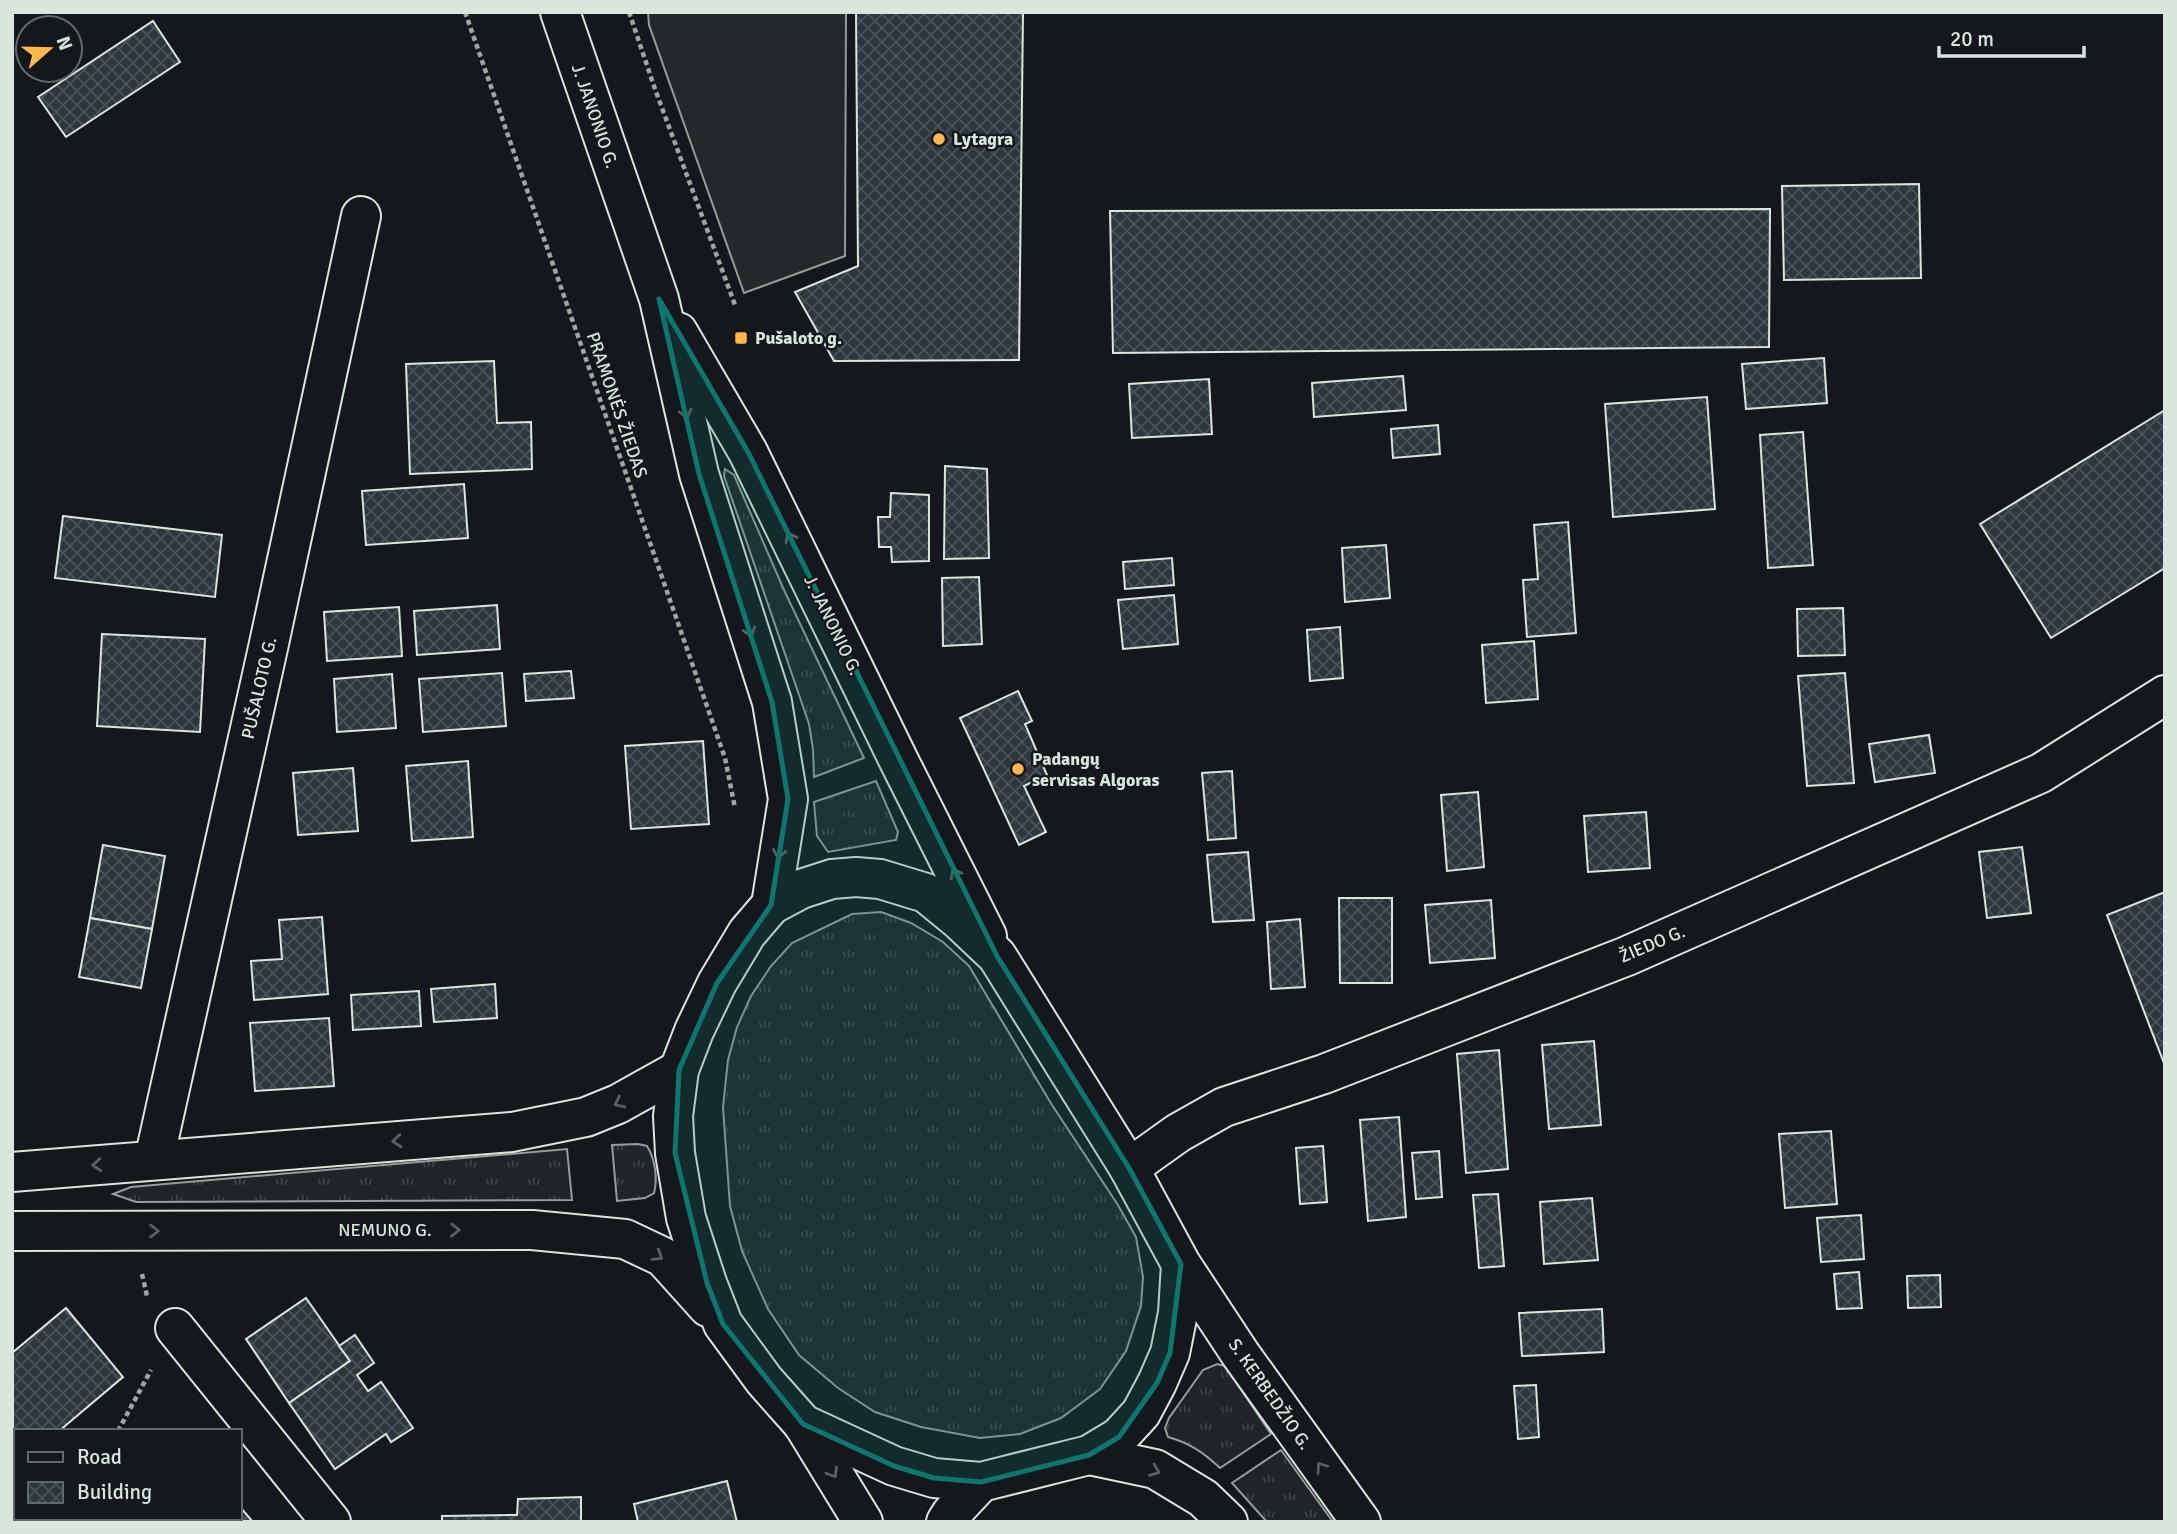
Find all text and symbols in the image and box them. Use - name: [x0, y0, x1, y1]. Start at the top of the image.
- north arrow: [14, 14, 84, 84]
- scale bar: [1939, 14, 2084, 58]
- text: 20 m: [1950, 26, 1994, 52]
- text: N: [50, 33, 78, 54]
- street label: J. JANONIO G.: [567, 61, 623, 171]
- place label: Lytagra: [953, 128, 1013, 150]
- marker: Lytagra: [931, 131, 947, 147]
- place label: Pušaloto g.: [755, 327, 842, 349]
- street label: PRAMONĖS ŽIEDAS: [582, 329, 652, 481]
- marker: Pušaloto g.: [733, 330, 749, 346]
- one-way arrow: [677, 408, 692, 420]
- one-way arrow: [784, 532, 798, 544]
- street label: J. JANONIO G.: [799, 571, 867, 679]
- one-way arrow: [741, 625, 756, 637]
- street label: PUŠALOTO G.: [237, 635, 281, 741]
- place label: Padangų servisas Algoras: [1032, 748, 1160, 791]
- marker: Padangų servisas Algoras: [1010, 761, 1026, 777]
- one-way arrow: [772, 848, 787, 860]
- one-way arrow: [950, 868, 964, 880]
- street label: ŽIEDO G.: [1616, 920, 1688, 968]
- one-way arrow: [614, 1094, 626, 1108]
- one-way arrow: [391, 1133, 402, 1148]
- one-way arrow: [91, 1157, 102, 1172]
- street label: NEMUNO G.: [338, 1219, 432, 1241]
- one-way arrow: [450, 1222, 461, 1238]
- one-way arrow: [149, 1223, 160, 1238]
- one-way arrow: [651, 1247, 664, 1260]
- street label: S. KERBEDŽIO G.: [1224, 1334, 1316, 1454]
- legend: [14, 1429, 242, 1520]
- text: Road: [77, 1444, 122, 1470]
- one-way arrow: [1317, 1462, 1329, 1474]
- one-way arrow: [1149, 1463, 1161, 1477]
- one-way arrow: [825, 1465, 838, 1478]
- text: Building: [77, 1479, 152, 1505]

